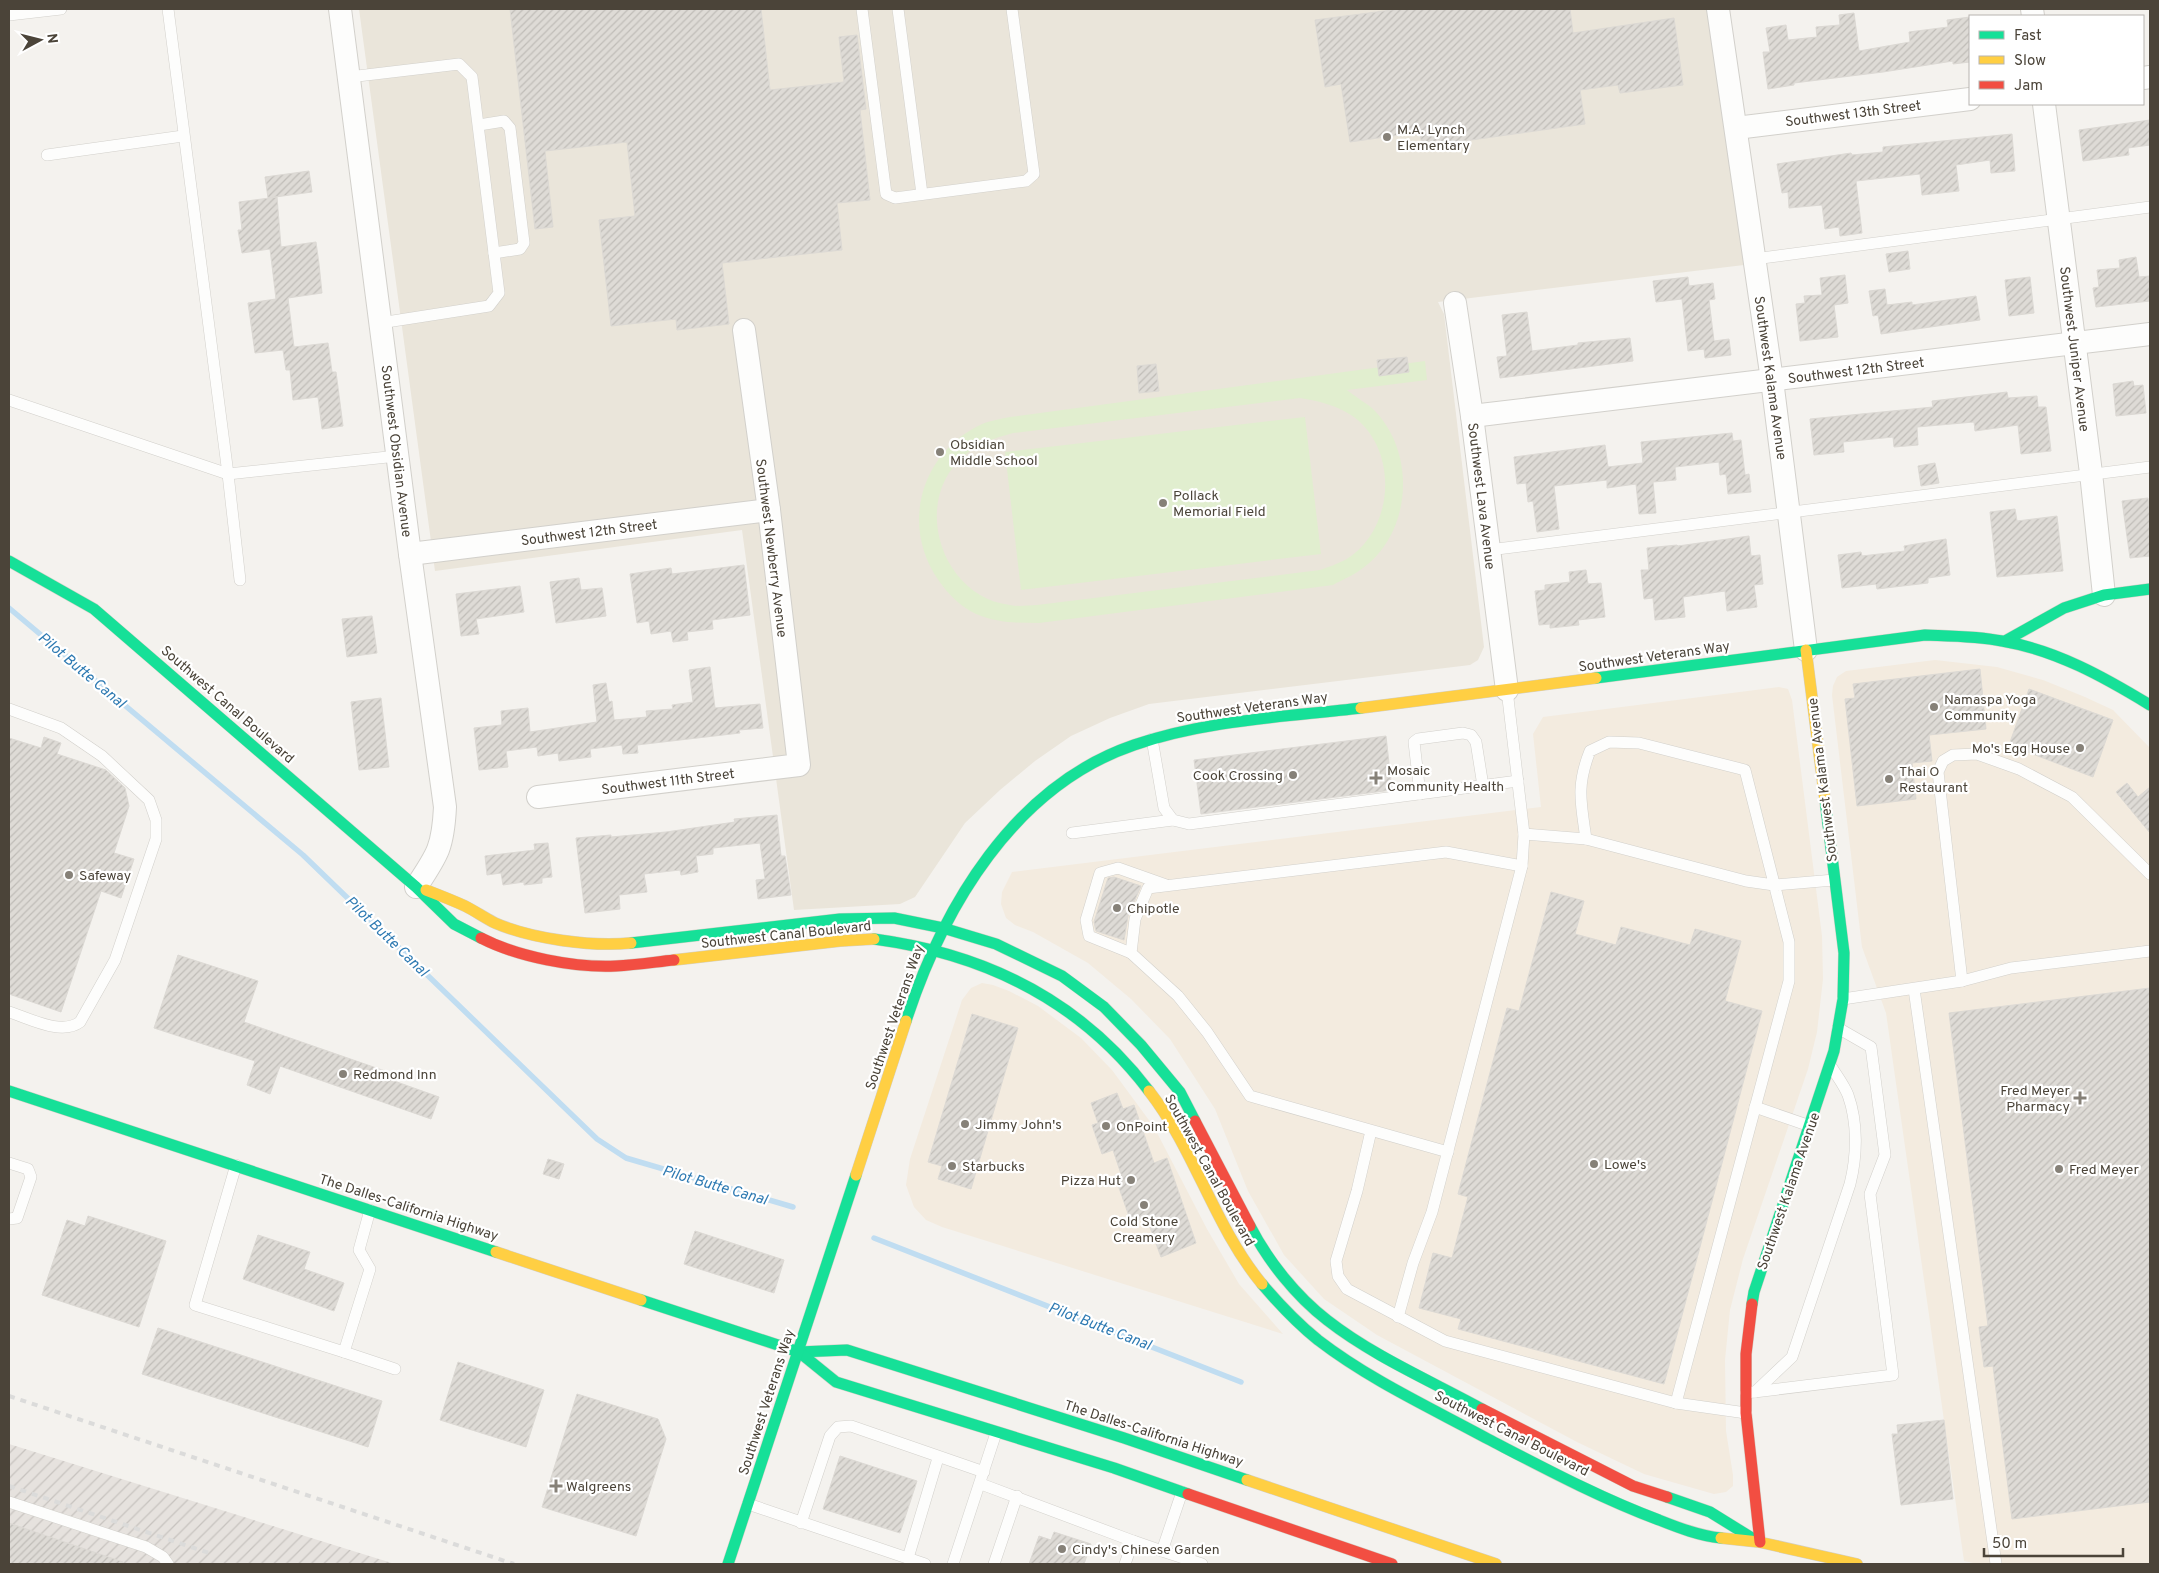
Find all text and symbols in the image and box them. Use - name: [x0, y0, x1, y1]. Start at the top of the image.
- north arrow: [15, 15, 65, 65]
- legend: [1969, 15, 2144, 105]
- text: Fast: [2014, 27, 2042, 46]
- text: N: [42, 33, 60, 45]
- text: Slow: [2014, 52, 2046, 71]
- text: Jam: [2014, 77, 2043, 96]
- street label: Southwest 13th Street: [1784, 98, 1922, 131]
- place label: M.A. Lynch Elementary: [1397, 122, 1470, 155]
- marker: M.A. Lynch Elementary: [1381, 131, 1393, 143]
- street label: Southwest Juniper Avenue: [2055, 265, 2092, 433]
- street label: Southwest Kalama Avenue: [1750, 295, 1789, 461]
- street label: Southwest 12th Street: [1787, 355, 1925, 388]
- street label: Southwest Obsidian Avenue: [377, 364, 415, 538]
- street label: Southwest Lava Avenue: [1463, 422, 1498, 571]
- place label: Obsidian Middle School: [950, 437, 1038, 470]
- marker: Obsidian Middle School: [934, 446, 946, 458]
- street label: Southwest Newberry Avenue: [751, 458, 790, 638]
- place label: Pollack Memorial Field: [1173, 488, 1266, 521]
- marker: Pollack Memorial Field: [1157, 497, 1169, 509]
- street label: Southwest 12th Street: [520, 517, 658, 550]
- water label: Pilot Butte Canal: [33, 629, 130, 714]
- street label: Southwest Veterans Way: [1577, 638, 1731, 677]
- street label: Southwest Canal Boulevard: [157, 643, 297, 768]
- street label: Southwest Veterans Way: [1175, 689, 1329, 728]
- place label: Namaspa Yoga Community: [1944, 692, 2036, 725]
- street label: Southwest Kalama Avenue: [1805, 697, 1842, 863]
- marker: Namaspa Yoga Community: [1928, 701, 1940, 713]
- place label: Mo's Egg House: [1972, 741, 2070, 758]
- marker: Mo's Egg House: [2074, 742, 2086, 754]
- place label: Mosaic Community Health: [1387, 763, 1504, 796]
- place label: Thai O Restaurant: [1899, 764, 1968, 797]
- street label: Southwest 11th Street: [601, 766, 736, 799]
- place label: Cook Crossing: [1193, 768, 1283, 785]
- marker: Cook Crossing: [1287, 769, 1299, 781]
- marker: Mosaic Community Health: [1369, 771, 1383, 785]
- marker: Thai O Restaurant: [1883, 773, 1895, 785]
- place label: Safeway: [79, 868, 131, 885]
- marker: Safeway: [63, 869, 75, 881]
- water label: Pilot Butte Canal: [340, 893, 432, 982]
- place label: Chipotle: [1127, 901, 1180, 918]
- marker: Chipotle: [1111, 902, 1123, 914]
- street label: Southwest Canal Boulevard: [700, 918, 872, 953]
- street label: Southwest Veterans Way: [863, 943, 928, 1092]
- place label: Redmond Inn: [353, 1067, 437, 1084]
- marker: Redmond Inn: [337, 1068, 349, 1080]
- place label: Fred Meyer Pharmacy: [2000, 1083, 2071, 1116]
- street label: Southwest Canal Boulevard: [1160, 1092, 1258, 1250]
- marker: Fred Meyer Pharmacy: [2074, 1092, 2086, 1104]
- street label: Southwest Kalama Avenue: [1754, 1111, 1824, 1272]
- place label: Jimmy John's: [975, 1117, 1062, 1134]
- marker: Jimmy John's: [959, 1118, 971, 1130]
- place label: OnPoint: [1116, 1119, 1167, 1136]
- marker: OnPoint: [1100, 1120, 1112, 1132]
- place label: Lowe's: [1604, 1157, 1646, 1174]
- marker: Lowe's: [1588, 1158, 1600, 1170]
- place label: Starbucks: [962, 1159, 1025, 1176]
- marker: Starbucks: [946, 1160, 958, 1172]
- water label: Pilot Butte Canal: [660, 1162, 770, 1211]
- place label: Fred Meyer: [2069, 1162, 2139, 1179]
- marker: Fred Meyer: [2053, 1163, 2065, 1175]
- street label: The Dalles-California Highway: [317, 1171, 500, 1245]
- place label: Pizza Hut: [1061, 1173, 1121, 1190]
- marker: Pizza Hut: [1125, 1174, 1137, 1186]
- marker: Cold Stone Creamery: [1138, 1199, 1150, 1211]
- place label: Cold Stone Creamery: [1110, 1214, 1178, 1247]
- water label: Pilot Butte Canal: [1045, 1299, 1155, 1356]
- street label: Southwest Veterans Way: [736, 1327, 799, 1478]
- street label: Southwest Canal Boulevard: [1431, 1388, 1591, 1481]
- street label: The Dalles-California Highway: [1062, 1397, 1245, 1471]
- place label: Walgreens: [566, 1479, 631, 1496]
- marker: Walgreens: [550, 1480, 562, 1492]
- scale bar: [1984, 1526, 2123, 1558]
- text: 50 m: [1992, 1535, 2027, 1554]
- place label: Cindy's Chinese Garden: [1072, 1542, 1220, 1559]
- marker: Cindy's Chinese Garden: [1056, 1543, 1068, 1555]

